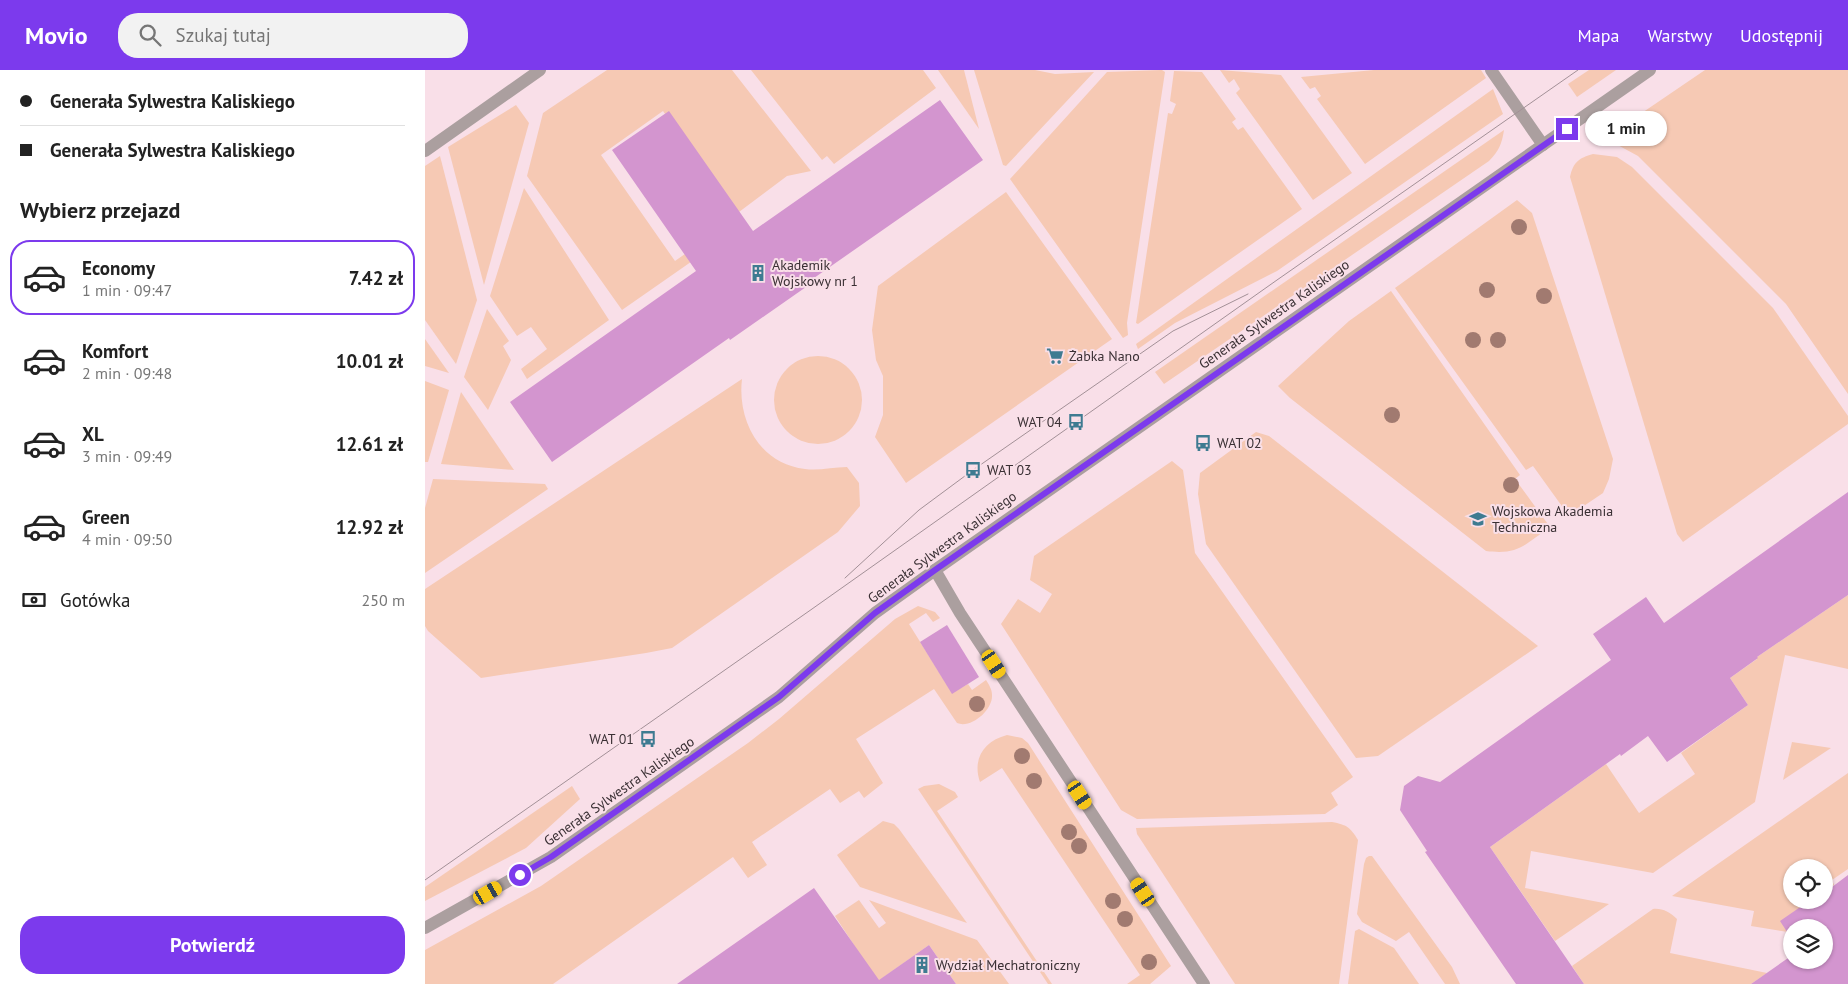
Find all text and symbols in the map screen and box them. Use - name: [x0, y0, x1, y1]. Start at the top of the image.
- search box: [118, 13, 468, 58]
- text: Movio: [25, 20, 88, 51]
- icon: search: [136, 21, 164, 49]
- text: Szukaj tutaj: [176, 23, 271, 47]
- text: Mapa: [1578, 24, 1619, 47]
- text: Warstwy: [1647, 24, 1712, 47]
- text: Udostępnij: [1740, 24, 1823, 47]
- text: Generała Sylwestra Kaliskiego: [50, 89, 295, 113]
- callout: 1 min: [1585, 112, 1667, 146]
- route end: [1556, 118, 1578, 140]
- text: 1 min: [1606, 118, 1646, 138]
- text: Generała Sylwestra Kaliskiego: [50, 138, 295, 162]
- text: Wybierz przejazd: [20, 196, 180, 224]
- icon: car: [22, 255, 67, 300]
- street label: Generała Sylwestra Kaliskiego: [1195, 255, 1353, 373]
- text: Economy: [82, 256, 155, 280]
- place label: Akademik Wojskowy nr 1: [772, 256, 858, 290]
- building icon: Akademik Wojskowy nr 1: [748, 263, 768, 283]
- text: 7.42 zł: [349, 266, 403, 290]
- text: 1 min · 09:47: [82, 280, 172, 300]
- icon: car: [22, 338, 67, 383]
- text: Komfort: [82, 339, 148, 363]
- supermarket icon: Żabka Nano: [1045, 346, 1065, 366]
- place label: Żabka Nano: [1069, 347, 1140, 365]
- text: 10.01 zł: [336, 349, 403, 373]
- text: 2 min · 09:48: [82, 363, 172, 383]
- bus stop icon: WAT 04: [1066, 412, 1086, 432]
- place label: WAT 04: [1017, 413, 1062, 431]
- icon: car: [22, 421, 67, 466]
- text: XL: [82, 422, 104, 446]
- text: 12.61 zł: [336, 432, 403, 456]
- bus stop icon: WAT 02: [1193, 433, 1213, 453]
- place label: WAT 02: [1217, 434, 1262, 452]
- text: 3 min · 09:49: [82, 446, 172, 466]
- bus stop icon: WAT 03: [963, 460, 983, 480]
- place label: WAT 03: [987, 461, 1032, 479]
- street label: Generała Sylwestra Kaliskiego: [864, 487, 1020, 607]
- place label: Wojskowa Akademia Techniczna: [1492, 502, 1613, 536]
- icon: car: [22, 504, 67, 549]
- text: Green: [82, 505, 130, 529]
- school or university icon: Wojskowa Akademia Techniczna: [1468, 509, 1488, 529]
- text: 12.92 zł: [336, 515, 403, 539]
- text: 4 min · 09:50: [82, 529, 172, 549]
- icon: cash: [20, 586, 48, 614]
- text: Gotówka: [60, 588, 131, 612]
- text: 250 m: [362, 590, 405, 610]
- car: [979, 647, 1008, 681]
- bus stop icon: WAT 01: [638, 729, 658, 749]
- place label: WAT 01: [589, 730, 634, 748]
- street label: Generała Sylwestra Kaliskiego: [540, 732, 698, 850]
- car: [1065, 778, 1094, 812]
- map controls: [1783, 859, 1833, 969]
- button: locate: [1783, 859, 1833, 909]
- route start: [509, 864, 531, 886]
- car: [1128, 875, 1157, 909]
- car: [471, 879, 504, 907]
- button: Potwierdź: [20, 916, 405, 974]
- button: layers: [1783, 919, 1833, 969]
- building icon: Wydział Mechatroniczny: [912, 955, 932, 975]
- place label: Wydział Mechatroniczny: [936, 956, 1081, 974]

